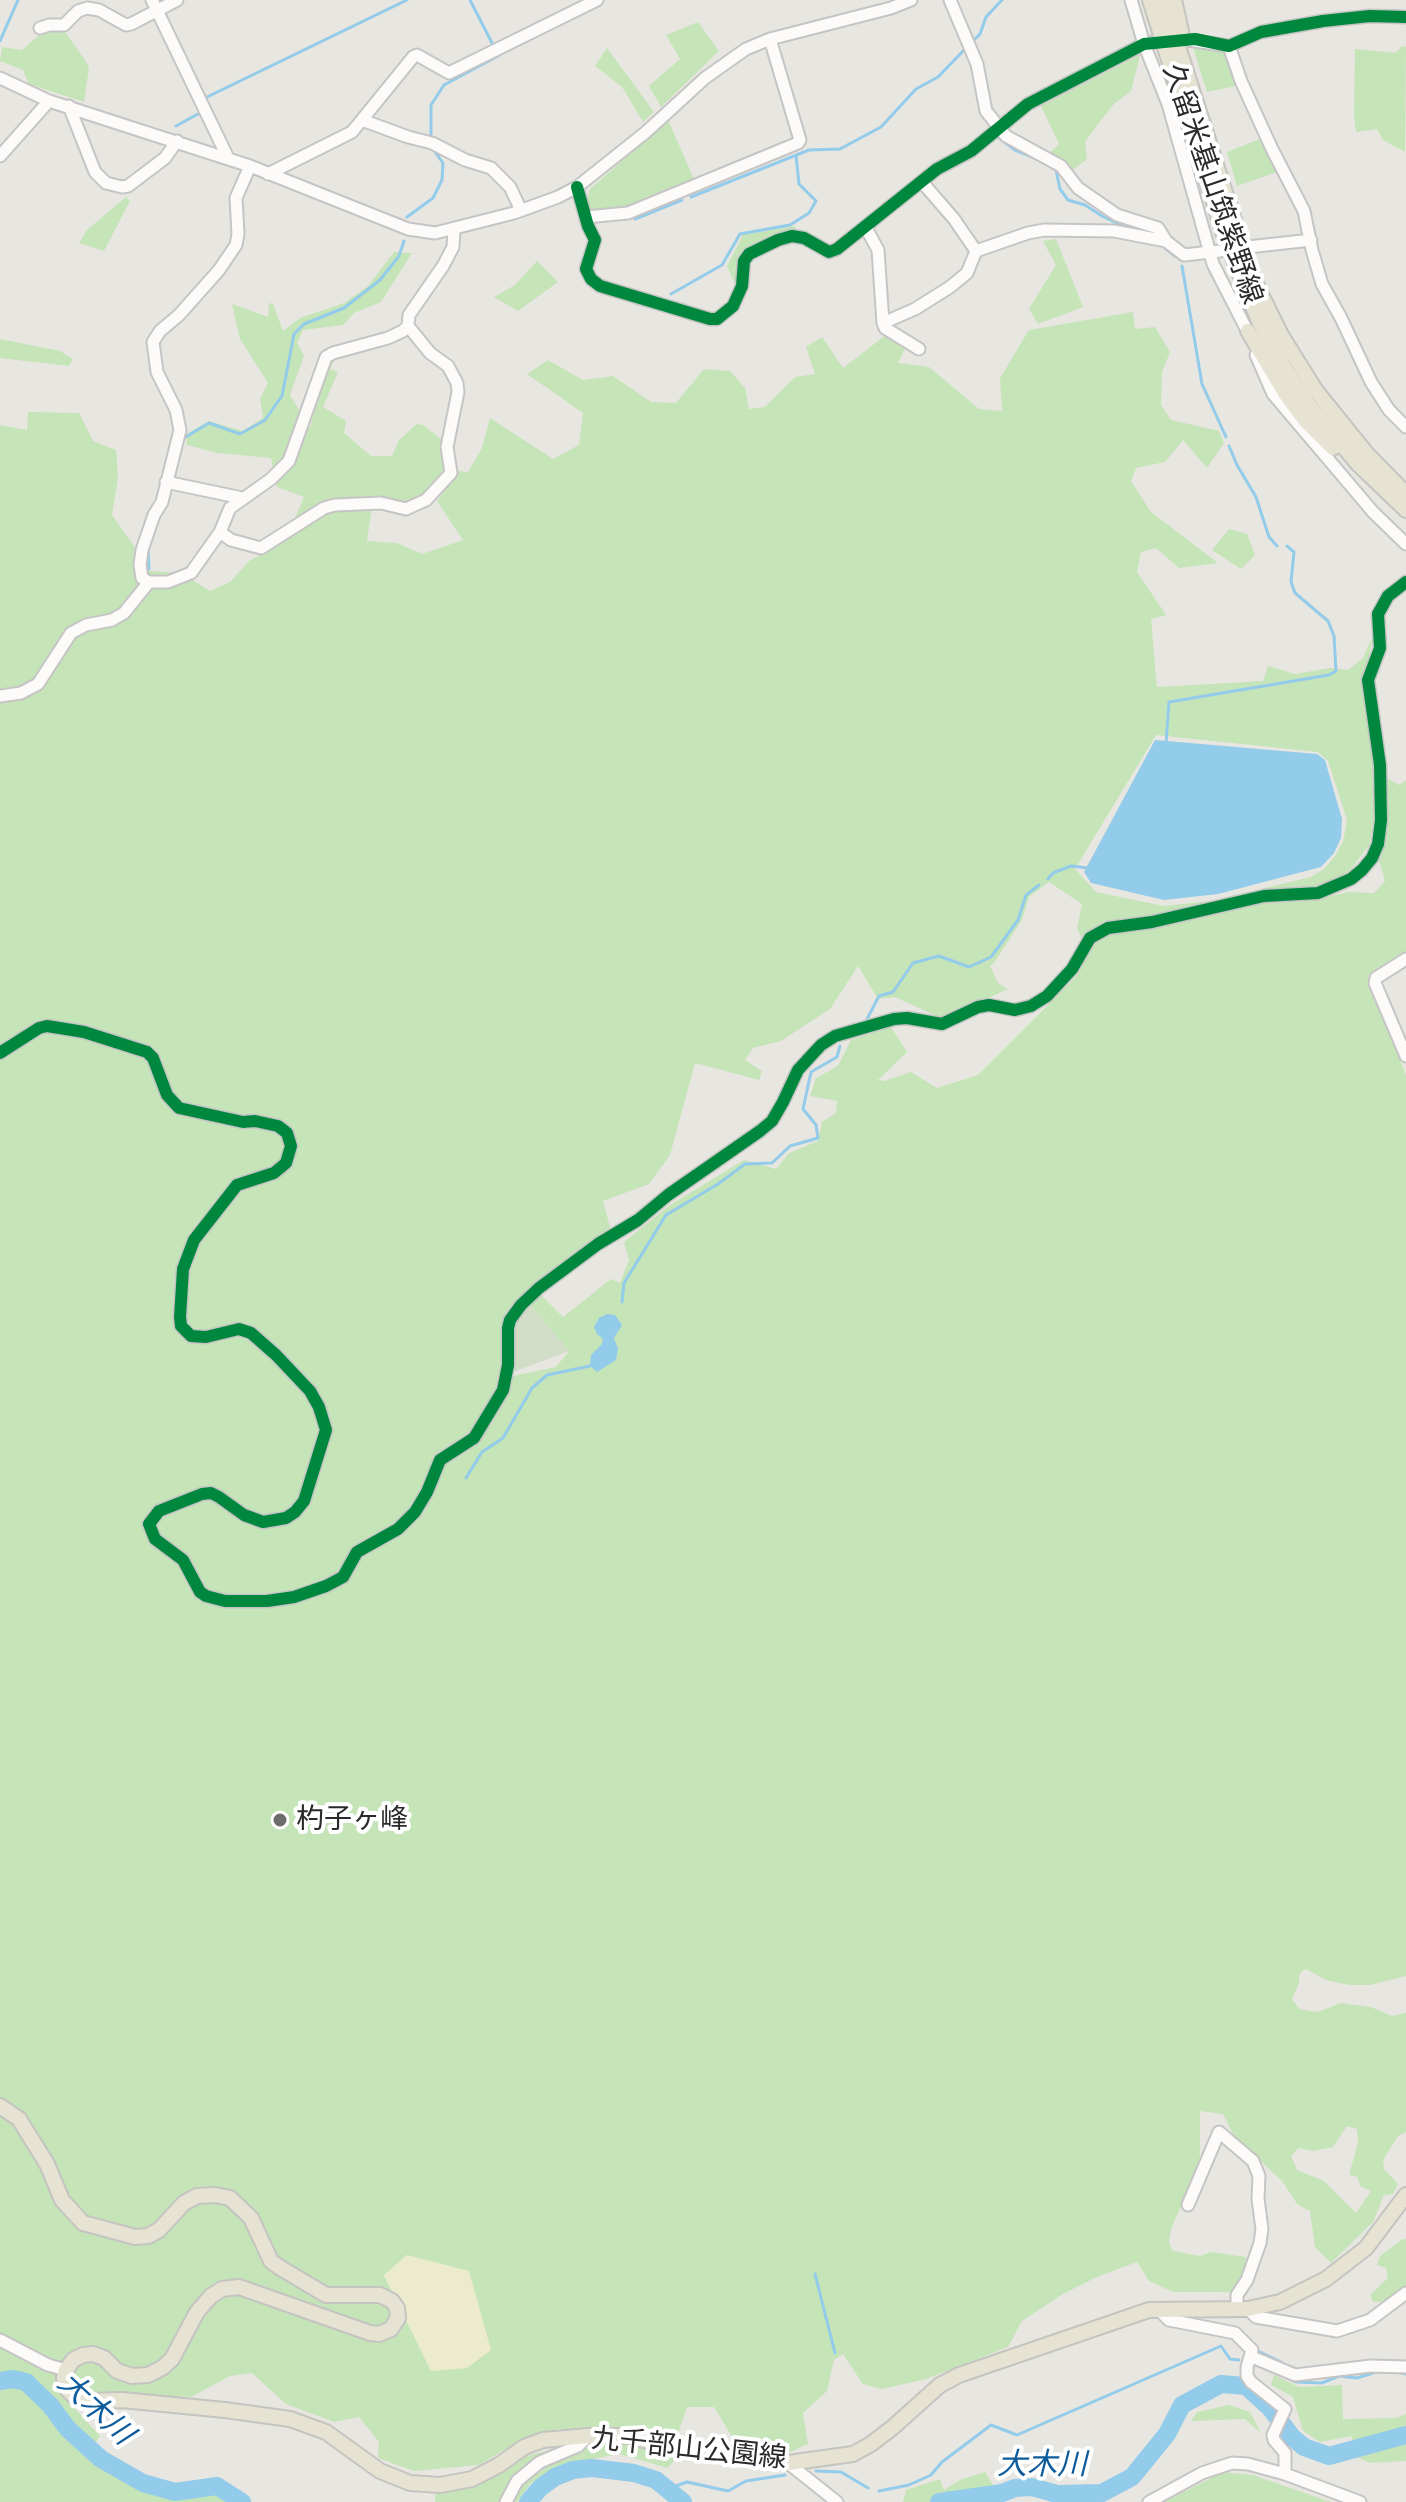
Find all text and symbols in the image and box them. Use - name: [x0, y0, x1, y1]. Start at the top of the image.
- street label: 久留米基山筑紫野線: [1155, 59, 1269, 309]
- place label: 杓子ヶ峰: [296, 1803, 408, 1837]
- marker: 杓子ヶ峰: [271, 1811, 289, 1829]
- water label: 大木川: [50, 2365, 140, 2453]
- street label: 九千部山公園線: [590, 2422, 788, 2476]
- water label: 大木川: [997, 2447, 1087, 2483]

